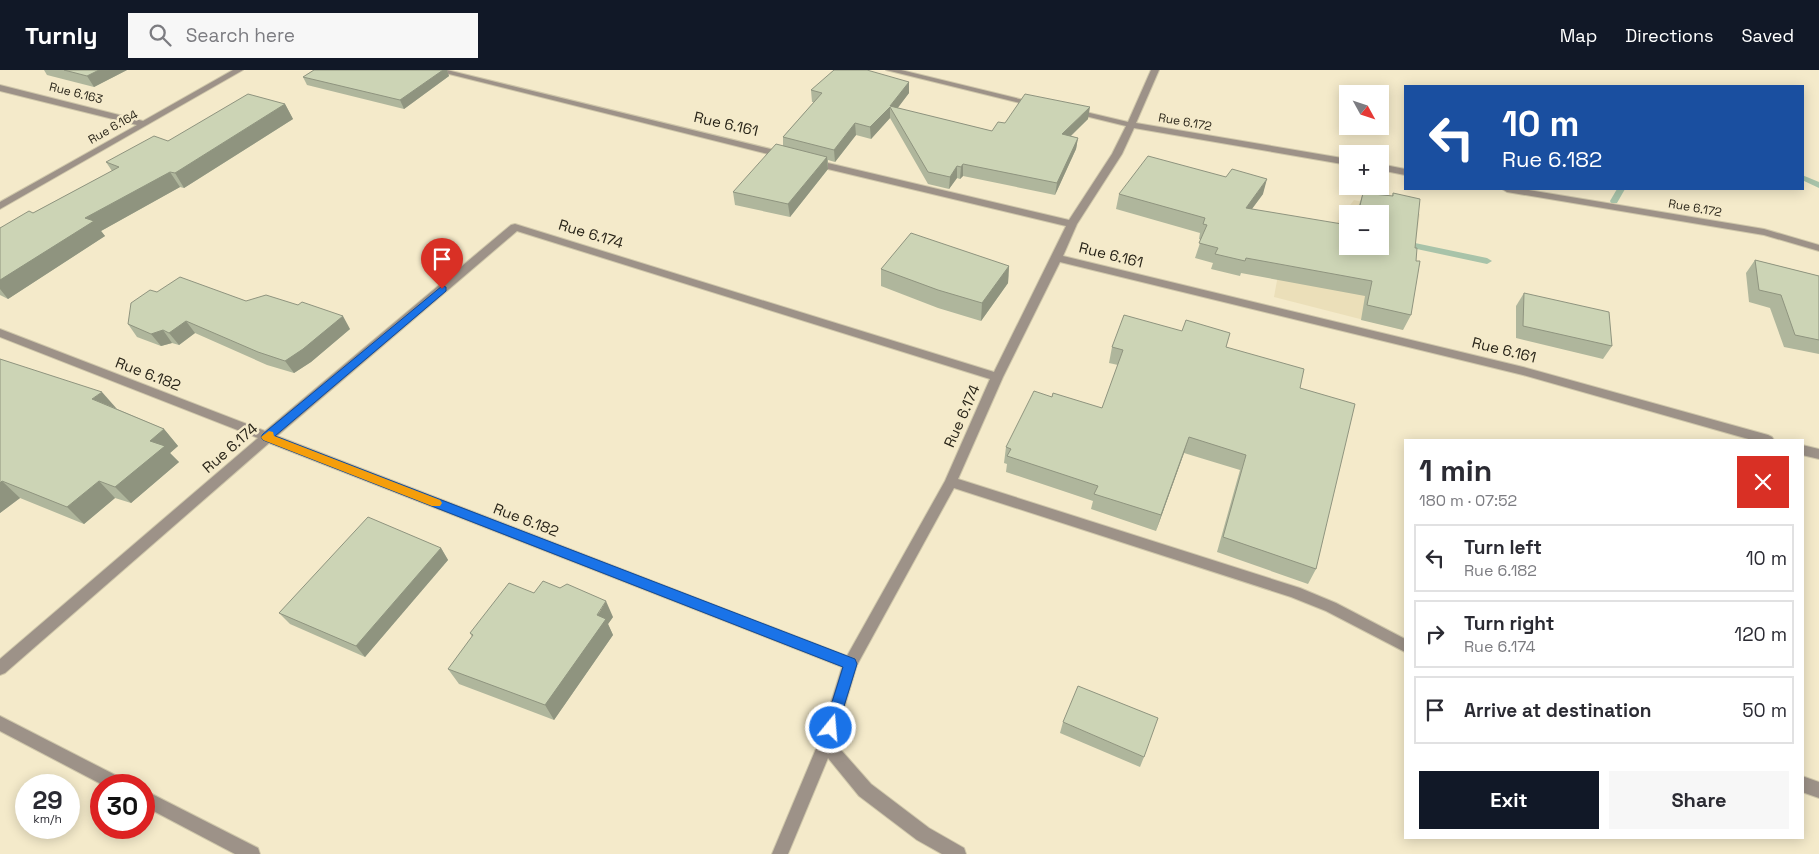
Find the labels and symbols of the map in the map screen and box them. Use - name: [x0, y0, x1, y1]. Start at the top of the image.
- street label: Rue 6.163: [48, 79, 104, 107]
- north arrow: [1339, 85, 1389, 135]
- street label: Rue 6.164: [85, 106, 141, 148]
- street label: Rue 6.161: [692, 107, 760, 140]
- street label: Rue 6.172: [1157, 109, 1213, 135]
- street label: Rue 6.172: [1667, 195, 1723, 221]
- street label: Rue 6.174: [556, 215, 626, 252]
- street label: Rue 6.161: [1077, 237, 1145, 272]
- pin: [421, 238, 463, 289]
- street label: Rue 6.161: [1470, 332, 1538, 367]
- street label: Rue 6.182: [113, 352, 184, 395]
- street label: Rue 6.174: [939, 381, 984, 450]
- street label: Rue 6.174: [198, 418, 261, 477]
- street label: Rue 6.182: [491, 498, 562, 541]
- position arrow: [804, 701, 856, 753]
- speed limit sign: 30: [90, 774, 155, 839]

